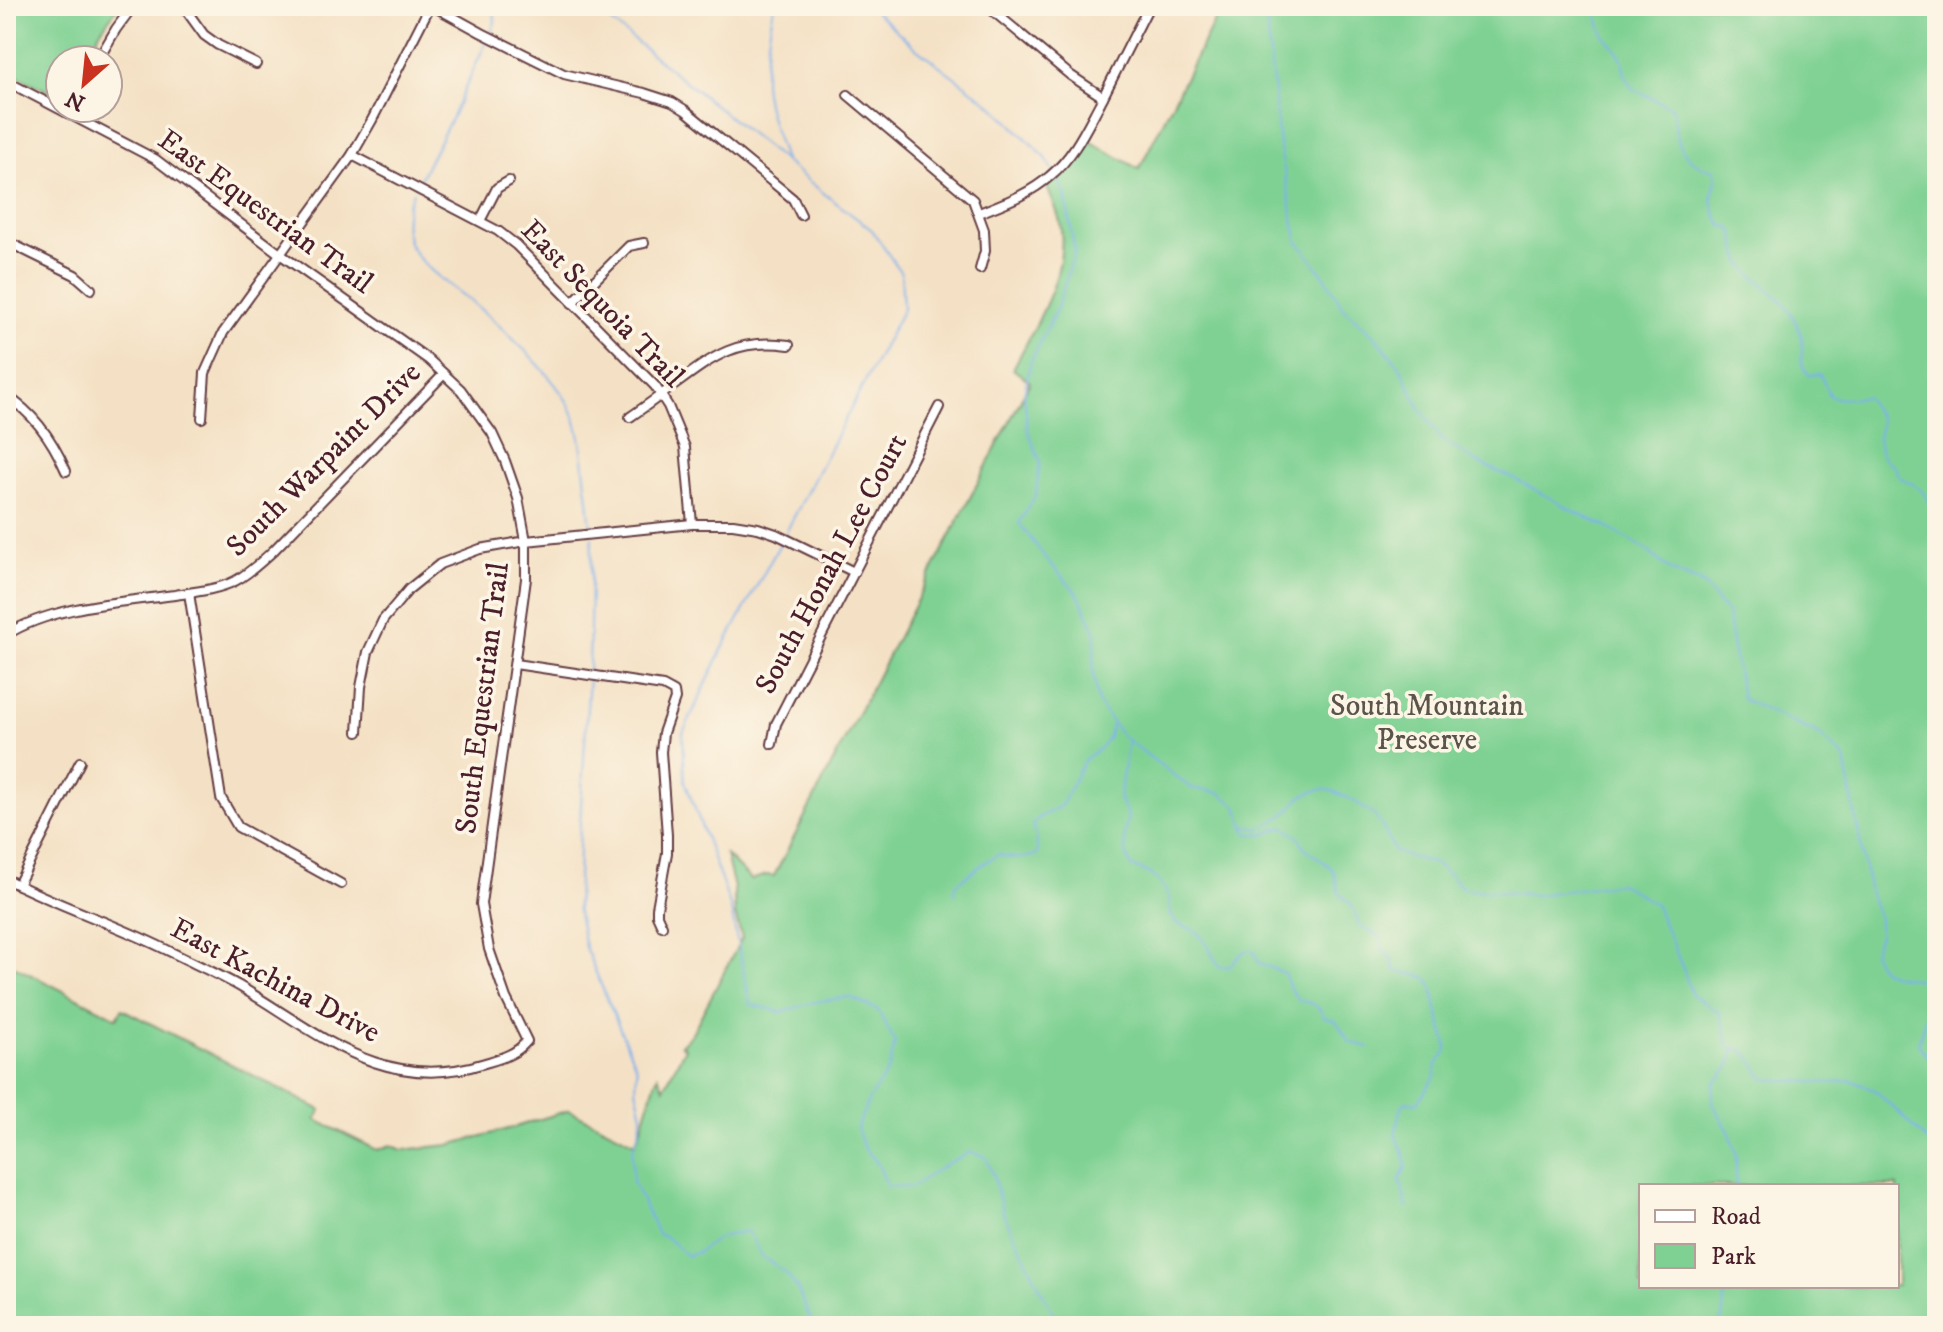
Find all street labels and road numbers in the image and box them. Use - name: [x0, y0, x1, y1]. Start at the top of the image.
- street label: East Equestrian Trail: [150, 122, 380, 302]
- street label: East Sequoia Trail: [513, 212, 691, 396]
- street label: South Warpaint Drive: [219, 355, 429, 565]
- street label: South Honah Lee Court: [748, 428, 916, 700]
- street label: South Equestrian Trail: [448, 560, 518, 836]
- street label: East Kachina Drive: [164, 910, 386, 1052]

